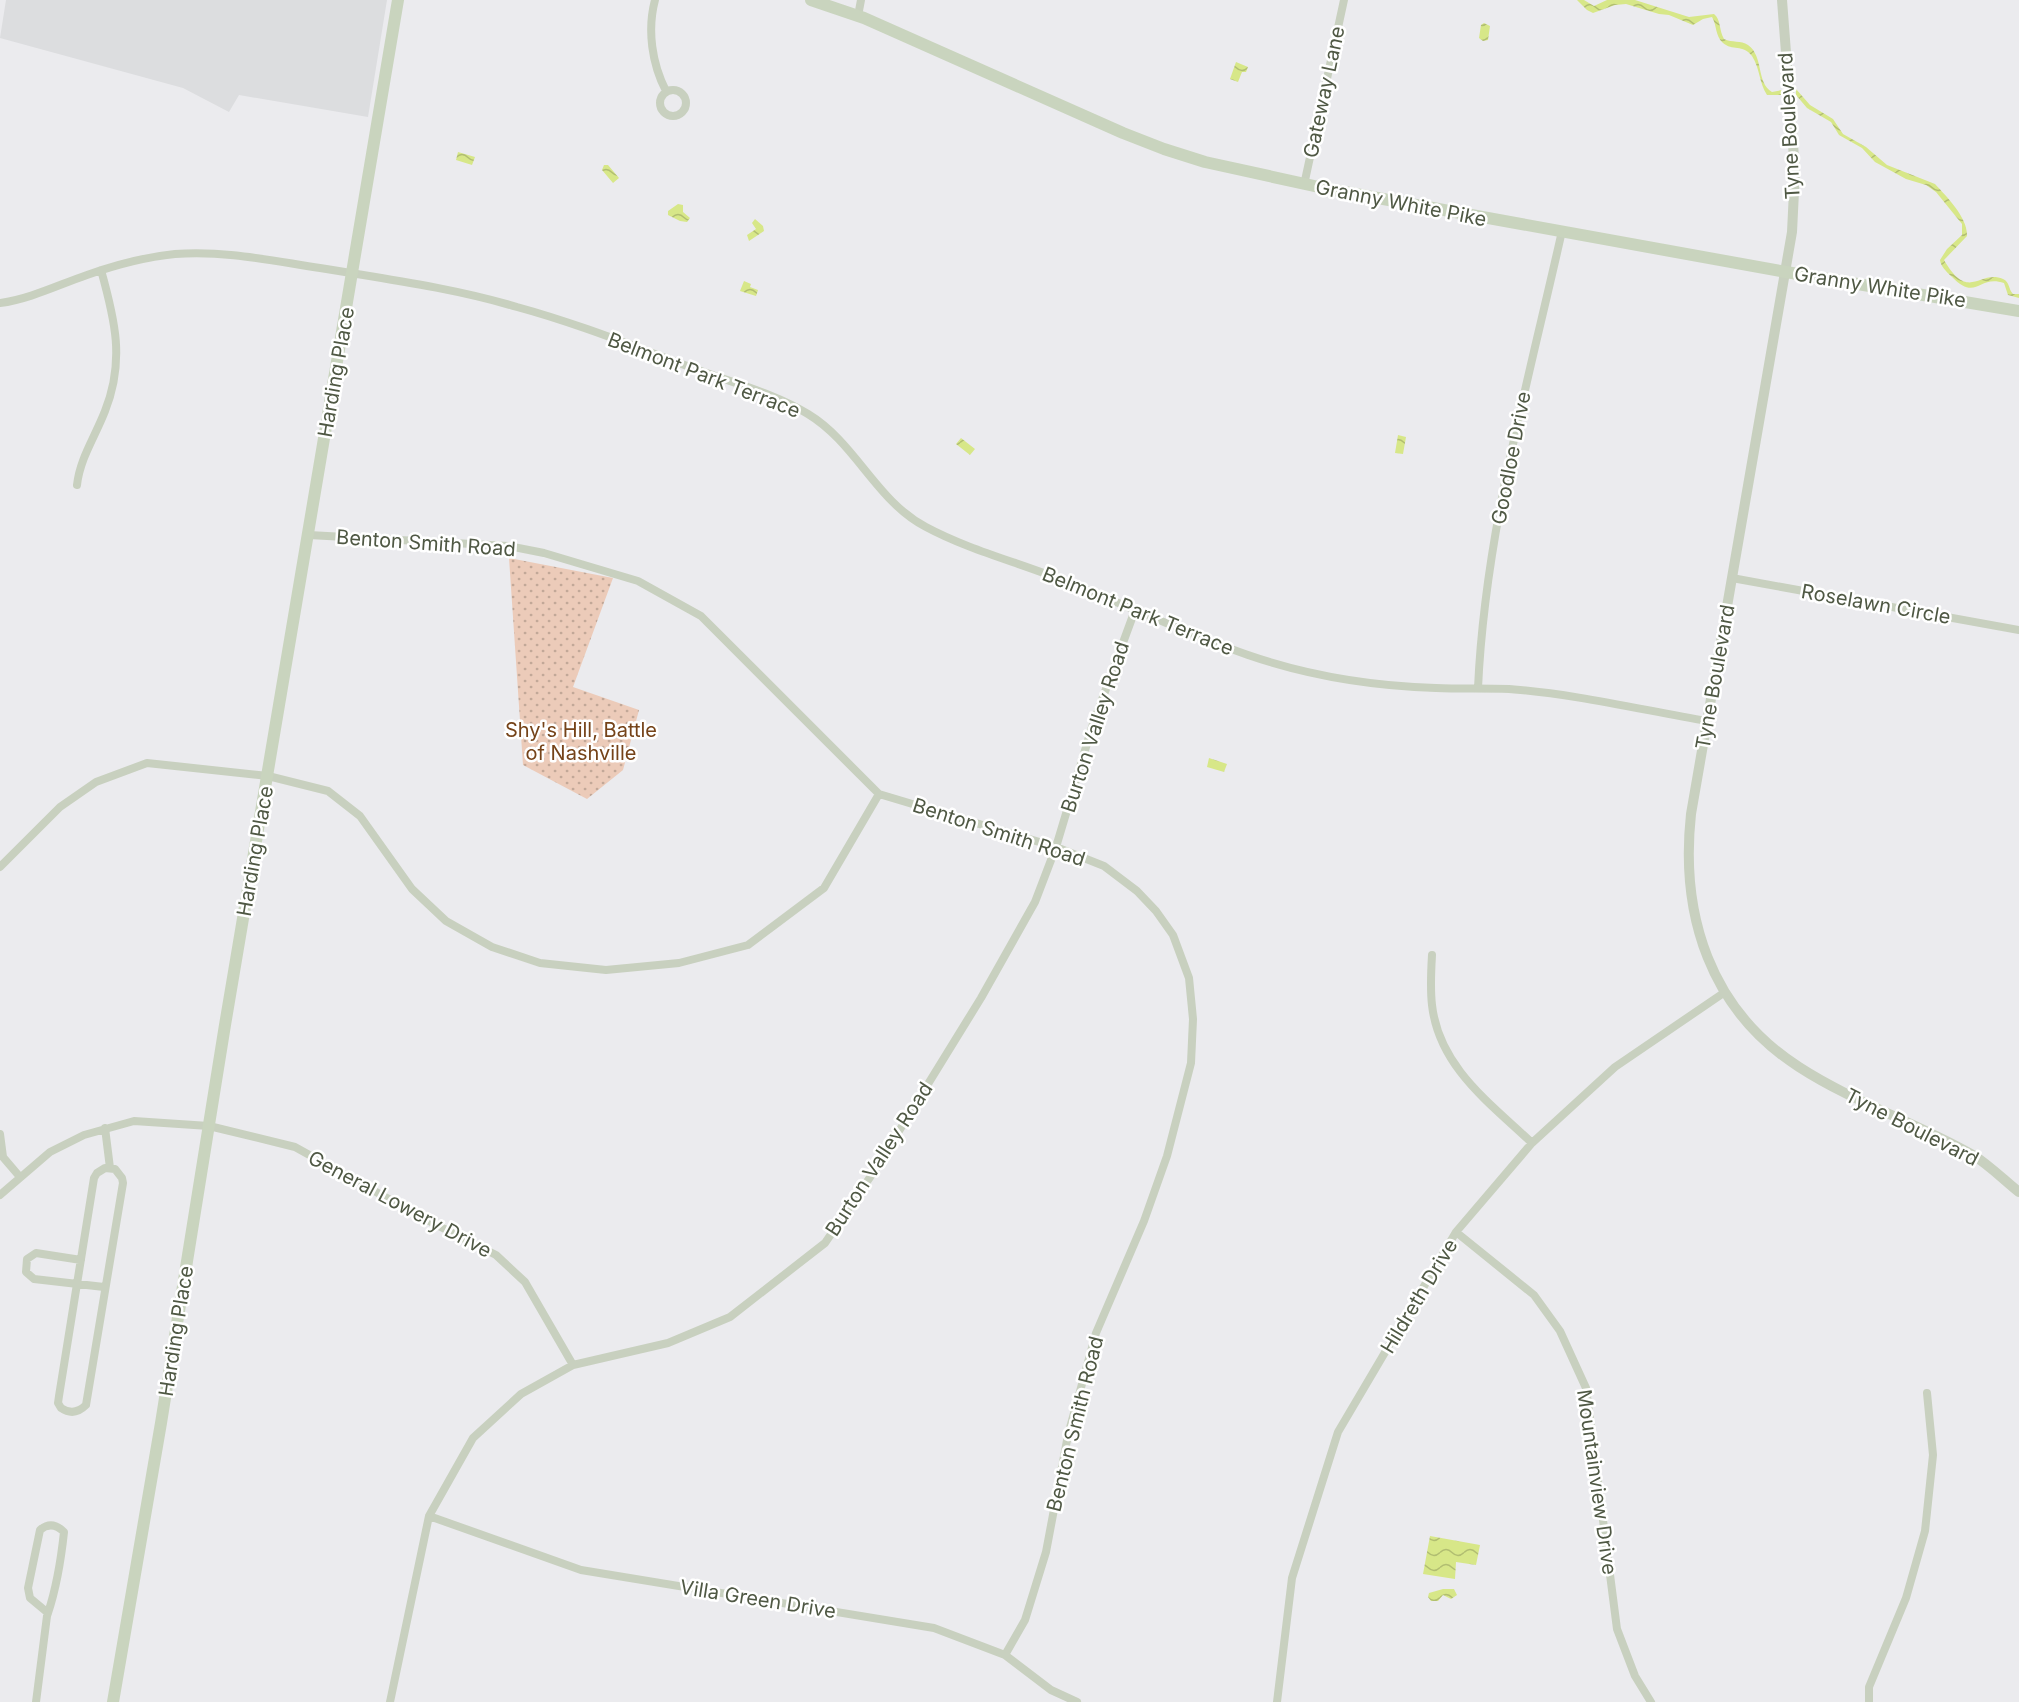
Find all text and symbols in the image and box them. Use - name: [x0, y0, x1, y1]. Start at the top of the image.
- street label: Gateway Lane: [1298, 24, 1350, 160]
- street label: Tyne Boulevard: [1773, 52, 1805, 200]
- street label: Granny White Pike: [1313, 175, 1489, 231]
- street label: Granny White Pike: [1792, 262, 1968, 312]
- street label: Harding Place: [313, 305, 359, 439]
- street label: Belmont Park Terrace: [604, 327, 804, 423]
- street label: Goodloe Drive: [1486, 389, 1536, 527]
- street label: Benton Smith Road: [335, 525, 517, 561]
- street label: Belmont Park Terrace: [1039, 562, 1237, 660]
- street label: Roselawn Circle: [1799, 579, 1953, 629]
- street label: Tyne Boulevard: [1690, 603, 1740, 751]
- street label: Burton Valley Road: [1056, 638, 1134, 816]
- park label: Shy's Hill, Battle of Nashville: [505, 718, 657, 765]
- street label: Harding Place: [232, 784, 278, 918]
- street label: Benton Smith Road: [910, 793, 1088, 871]
- street label: Burton Valley Road: [820, 1078, 938, 1240]
- street label: Tyne Boulevard: [1841, 1083, 1983, 1171]
- street label: General Lowery Drive: [304, 1145, 496, 1263]
- street label: Hildreth Drive: [1375, 1234, 1463, 1358]
- street label: Harding Place: [154, 1264, 198, 1398]
- street label: Benton Smith Road: [1042, 1334, 1108, 1514]
- street label: Mountainview Drive: [1572, 1388, 1622, 1576]
- street label: Villa Green Drive: [678, 1575, 838, 1623]

